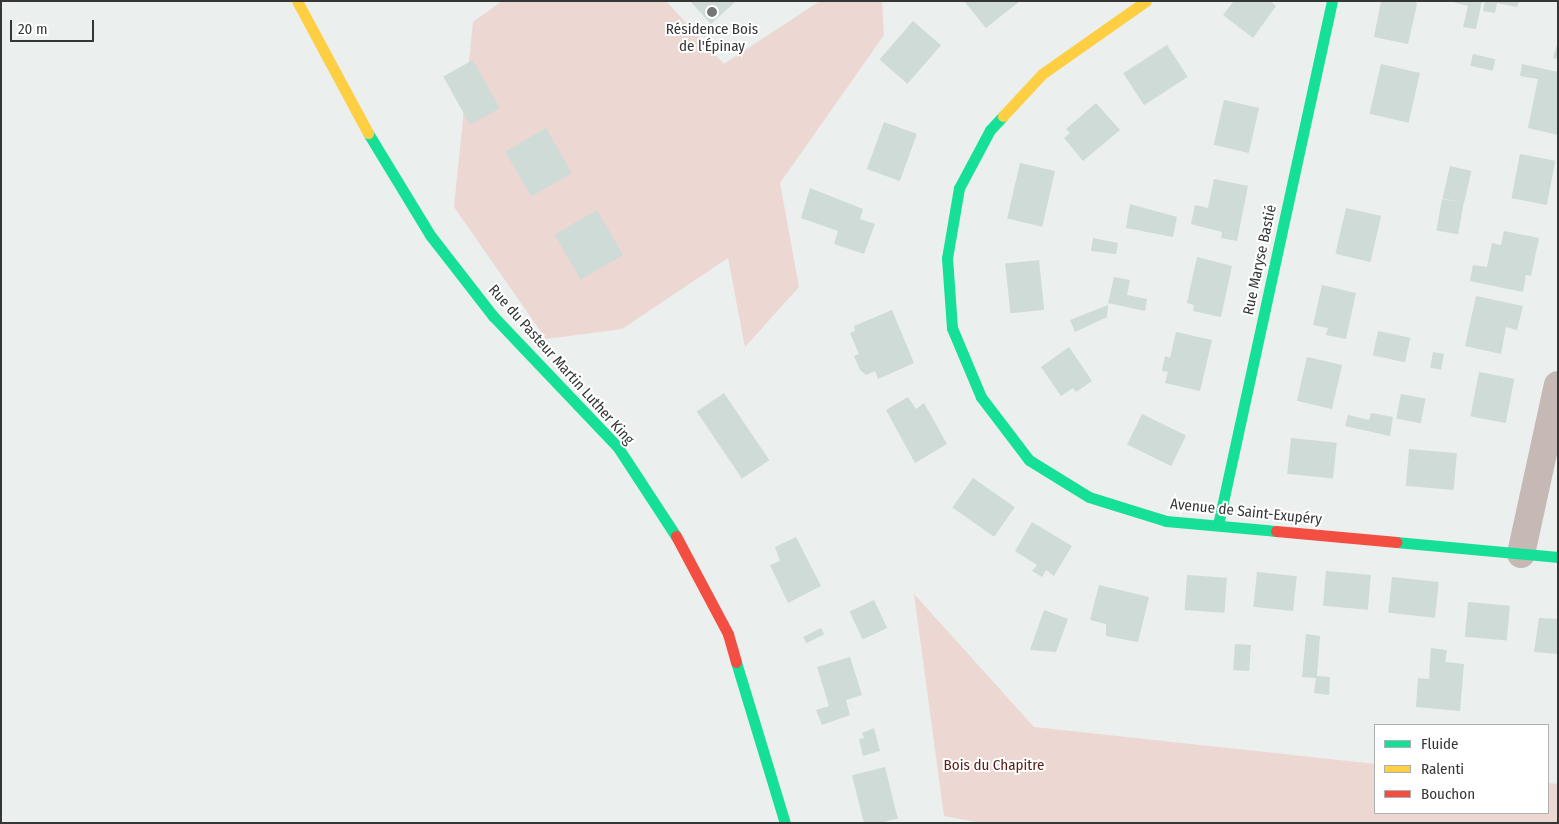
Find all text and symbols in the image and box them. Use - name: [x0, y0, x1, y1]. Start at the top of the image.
- marker: Résidence Bois de l'Épinay: [706, 6, 718, 18]
- scale bar: [12, 10, 96, 42]
- text: 20 m: [18, 20, 48, 38]
- place label: Résidence Bois de l'Épinay: [666, 20, 758, 55]
- street label: Rue Maryse Bastié: [1240, 203, 1280, 317]
- street label: Rue du Pasteur Martin Luther King: [484, 281, 638, 449]
- street label: Avenue de Saint-Exupéry: [1169, 495, 1323, 529]
- legend: [1374, 724, 1549, 814]
- text: Fluide: [1421, 735, 1458, 753]
- park label: Bois du Chapitre: [944, 757, 1044, 775]
- text: Ralenti: [1421, 760, 1464, 778]
- text: Bouchon: [1421, 785, 1475, 803]

